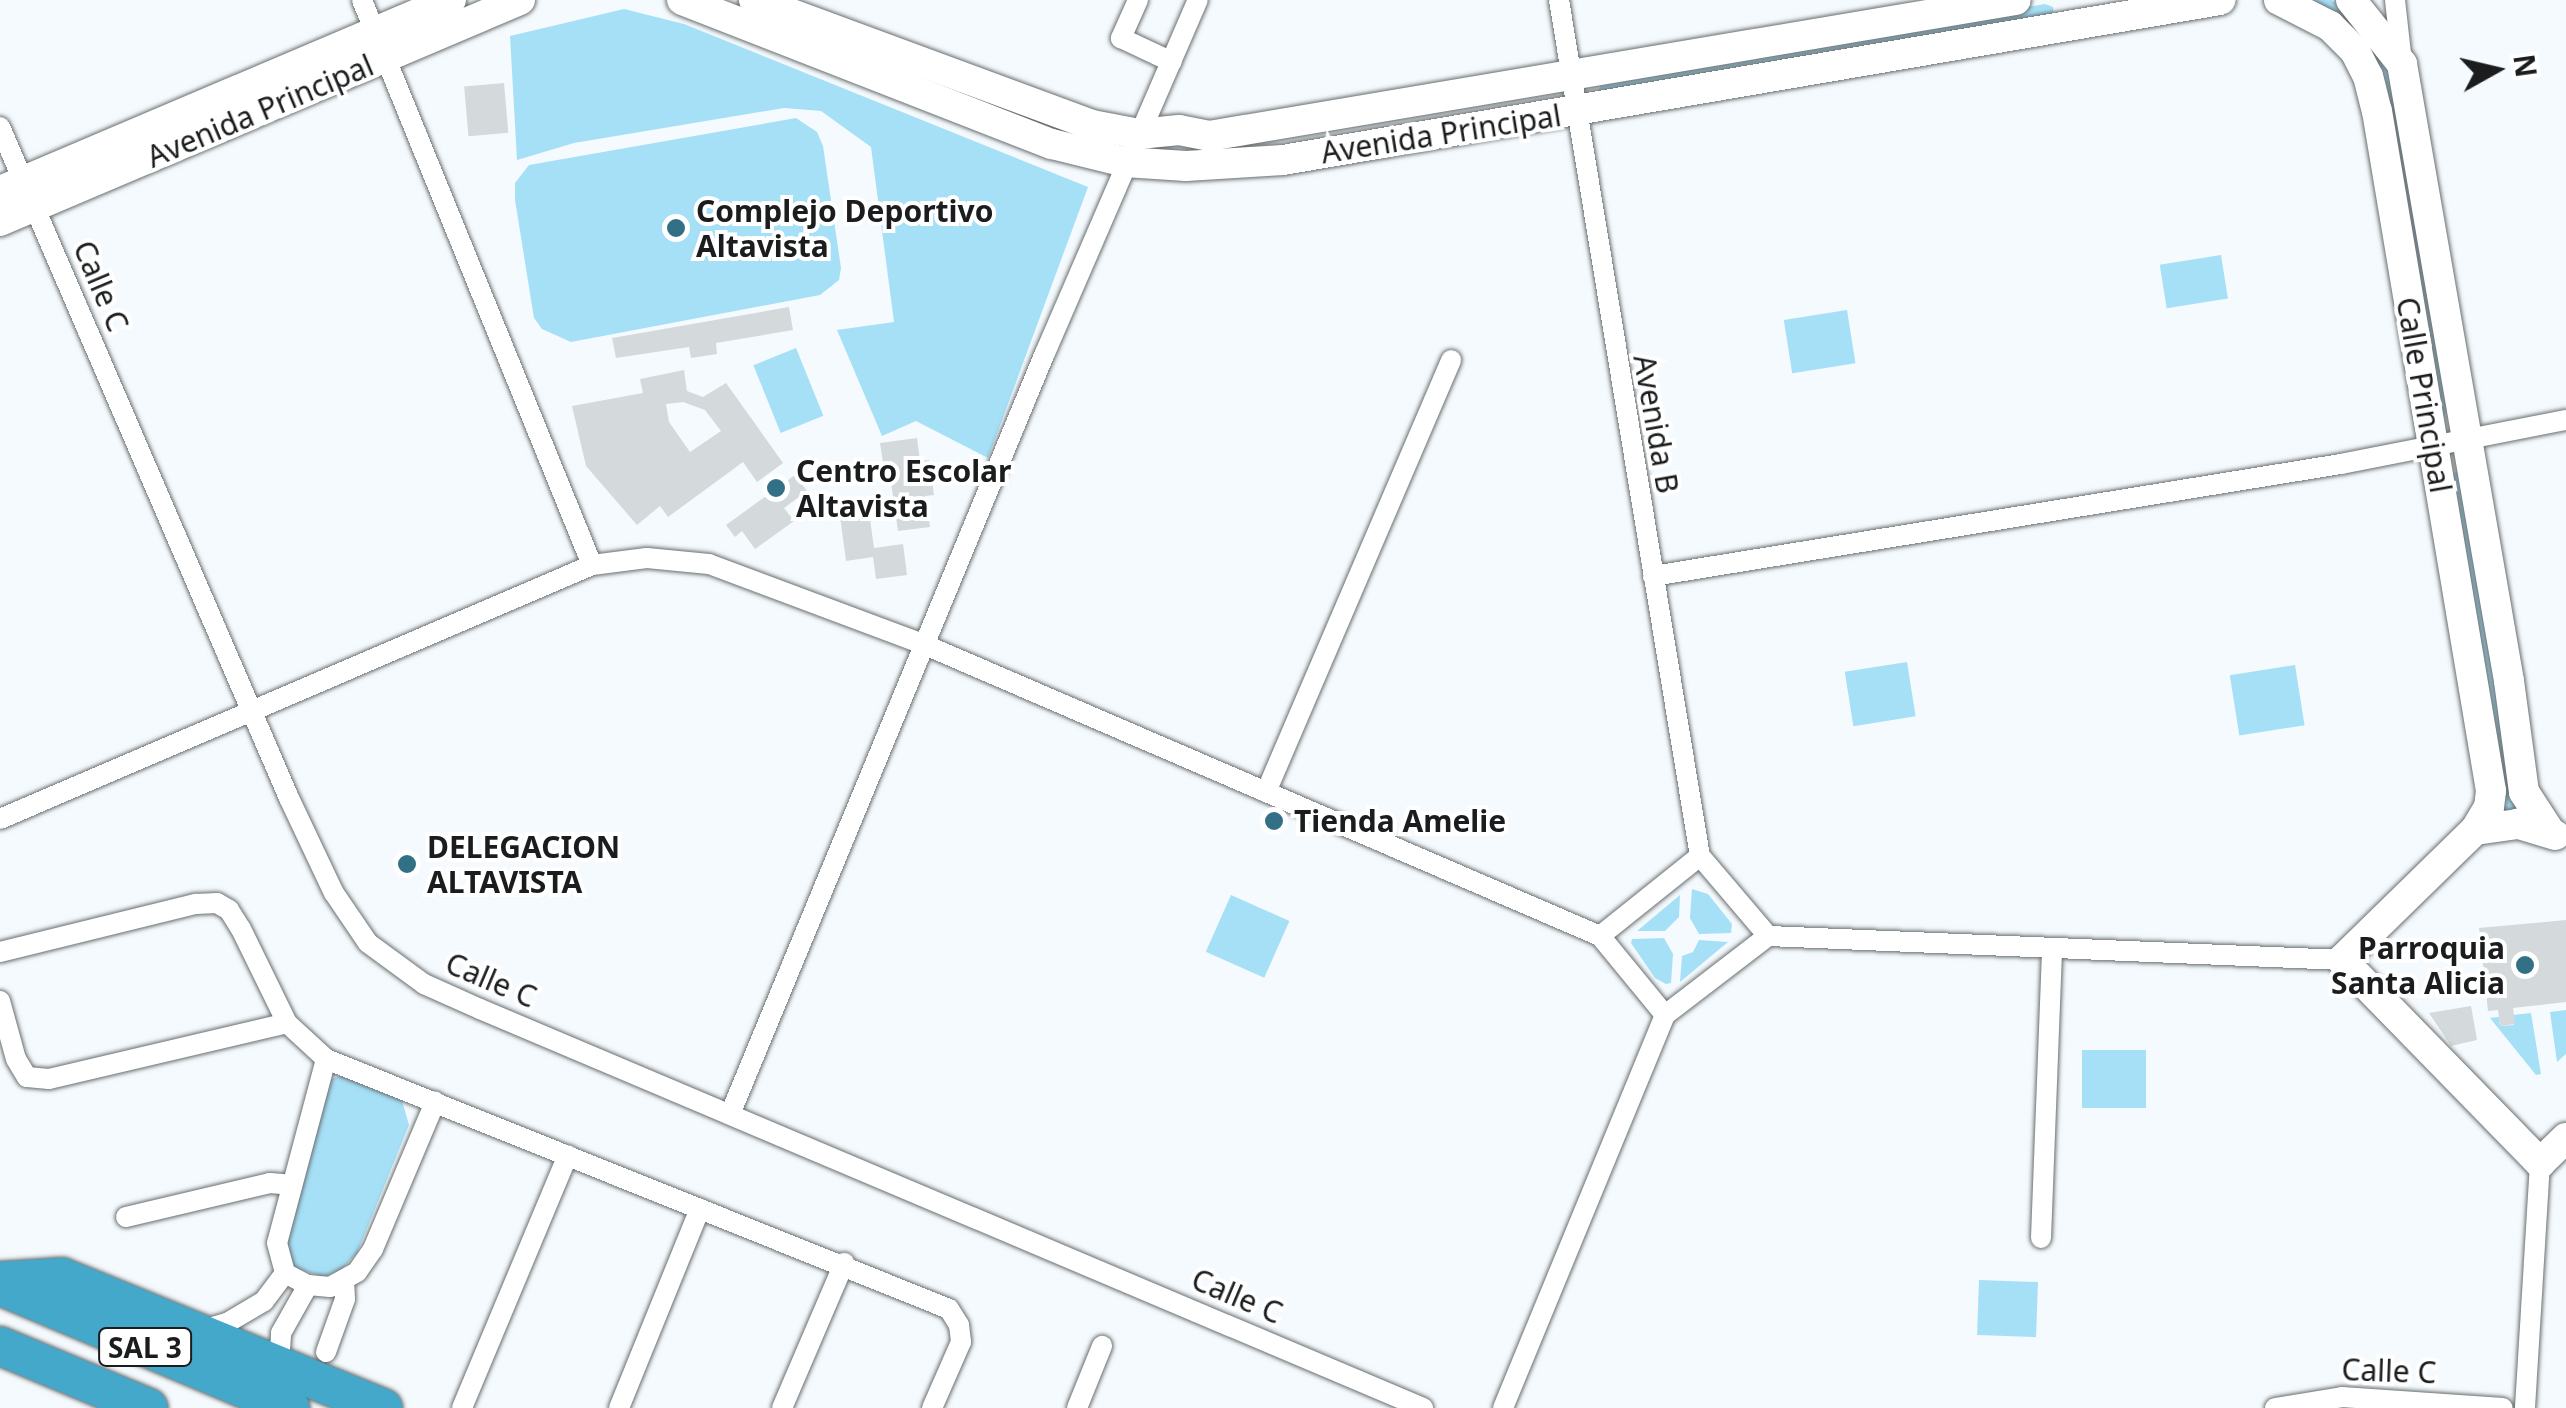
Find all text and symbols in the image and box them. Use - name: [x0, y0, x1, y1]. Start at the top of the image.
- north arrow: [2446, 20, 2546, 120]
- street label: Avenida Principal: [141, 47, 379, 175]
- text: N: [2505, 52, 2546, 80]
- street label: Avenida Principal: [1318, 97, 1564, 171]
- place label: Complejo Deportivo Altavista: [696, 193, 993, 264]
- marker: Complejo Deportivo Altavista: [665, 217, 687, 239]
- street label: Calle C: [66, 235, 136, 337]
- street label: Calle Principal: [2389, 294, 2459, 496]
- street label: Avenida B: [1626, 352, 1686, 496]
- place label: Centro Escolar Altavista: [796, 453, 1011, 524]
- marker: Centro Escolar Altavista: [765, 477, 787, 499]
- place label: Tienda Amelie: [1294, 803, 1506, 839]
- marker: Tienda Amelie: [1263, 810, 1285, 832]
- place label: DELEGACION ALTAVISTA: [427, 829, 620, 900]
- marker: DELEGACION ALTAVISTA: [396, 853, 418, 875]
- place label: Parroquia Santa Alicia: [2331, 930, 2505, 1000]
- street label: Calle C: [440, 945, 542, 1015]
- marker: Parroquia Santa Alicia: [2514, 954, 2536, 976]
- street label: Calle C: [1186, 1261, 1288, 1331]
- road number: SAL 3: [98, 1324, 192, 1370]
- street label: Calle C: [2341, 1351, 2437, 1391]

